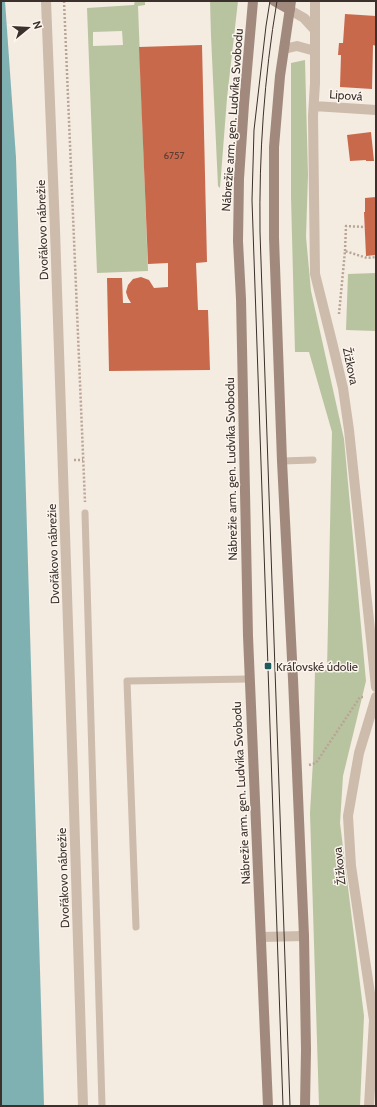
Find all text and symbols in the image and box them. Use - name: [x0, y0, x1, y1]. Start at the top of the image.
- north arrow: [8, 8, 48, 48]
- text: N: [30, 19, 45, 31]
- street label: Nábrežie arm. gen. Ludvíka Svobodu: [218, 28, 246, 212]
- street label: Lipová: [329, 86, 363, 104]
- house number: 6757: [163, 149, 185, 162]
- street label: Dvořákovo nábrežie: [33, 179, 51, 281]
- street label: Žižkova: [340, 346, 362, 386]
- street label: Nábrežie arm. gen. Ludvíka Svobodu: [222, 377, 240, 561]
- street label: Dvořákovo nábrežie: [44, 503, 62, 605]
- place label: Kráľovské údolie: [276, 659, 358, 674]
- marker: Kráľovské údolie: [263, 661, 273, 671]
- street label: Nábrežie arm. gen. Ludvíka Svobodu: [229, 701, 253, 885]
- street label: Dvořákovo nábrežie: [54, 827, 72, 929]
- street label: Žižkova: [330, 846, 348, 886]

